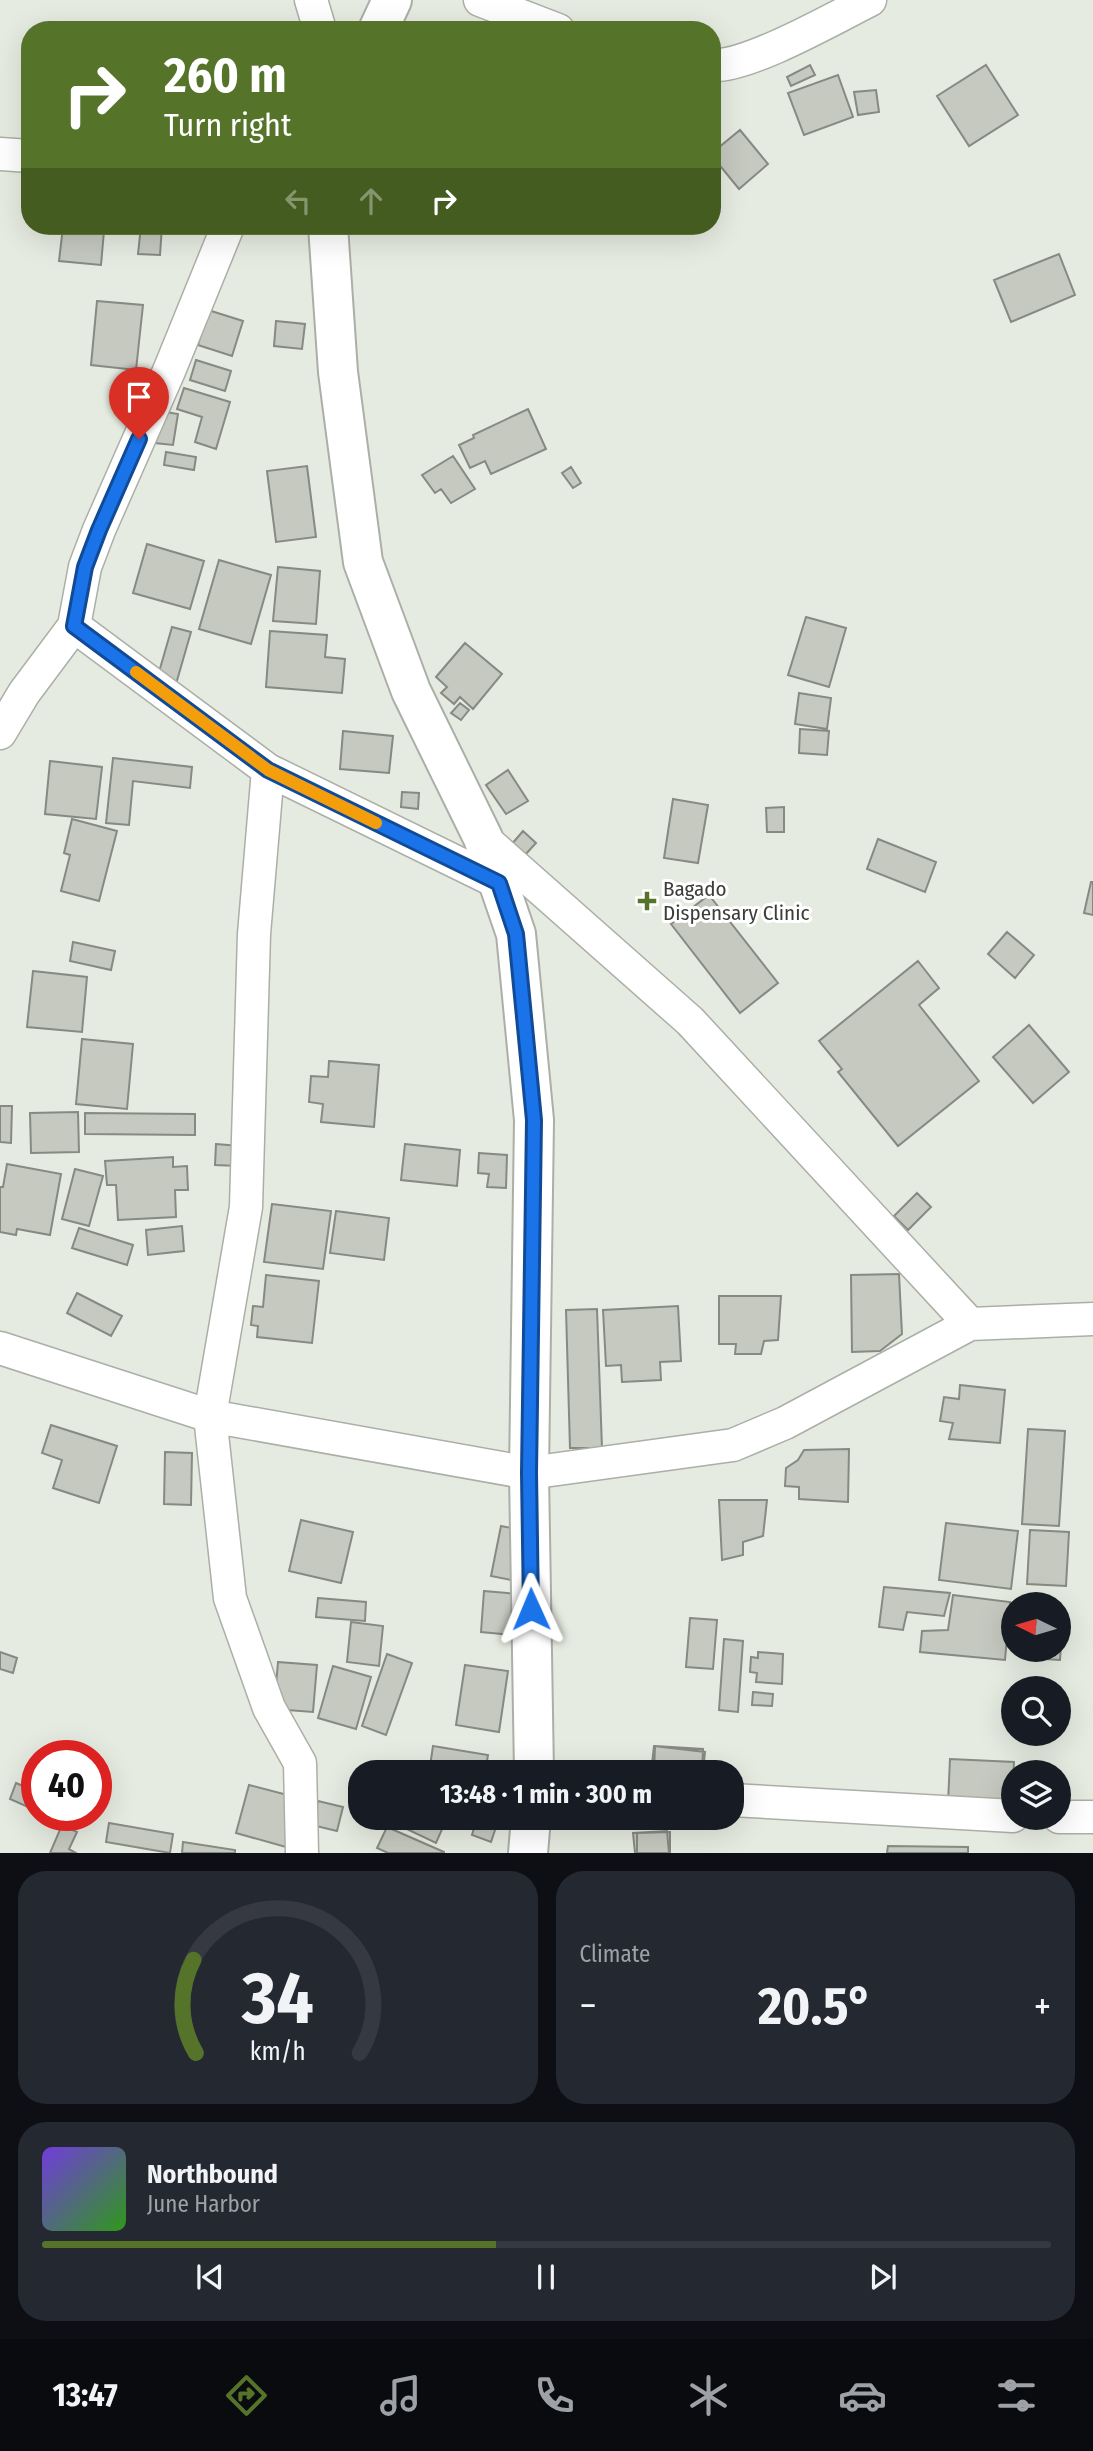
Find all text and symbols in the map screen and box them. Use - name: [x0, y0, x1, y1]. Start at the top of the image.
- text: 260 m: [164, 46, 287, 105]
- icon: right: [49, 49, 140, 140]
- text: Turn right: [164, 106, 291, 144]
- icon: left: [279, 182, 317, 220]
- icon: ahead: [352, 182, 390, 220]
- icon: right: [425, 182, 463, 220]
- pin: [109, 367, 169, 439]
- icon: arrive: [120, 378, 158, 416]
- place label: Bagado Dispensary Clinic: [663, 876, 809, 926]
- marker: Bagado Dispensary Clinic: [637, 891, 657, 911]
- position arrow: [494, 1572, 568, 1646]
- north arrow: [1001, 1592, 1071, 1662]
- map controls: [1001, 1592, 1071, 1830]
- button: search: [1001, 1676, 1071, 1746]
- speed limit sign: 40: [21, 1740, 112, 1831]
- button: layers: [1001, 1760, 1071, 1830]
- text: 13:48 · 1 min · 300 m: [440, 1779, 652, 1810]
- text: Climate: [580, 1940, 650, 1968]
- text: 34: [241, 1956, 314, 2043]
- text: 20.5°: [758, 1975, 872, 2038]
- text: −: [580, 1983, 597, 2029]
- text: +: [1034, 1983, 1051, 2029]
- text: km/h: [250, 2037, 306, 2067]
- text: Northbound: [147, 2159, 278, 2190]
- text: June Harbor: [147, 2190, 260, 2218]
- icon: previous: [191, 2258, 229, 2296]
- icon: pause: [527, 2258, 565, 2296]
- icon: next: [864, 2258, 902, 2296]
- icon: directions: [222, 2371, 271, 2420]
- icon: music: [376, 2371, 425, 2420]
- icon: phone: [530, 2371, 579, 2420]
- icon: climate: [684, 2371, 733, 2420]
- icon: car: [838, 2371, 887, 2420]
- icon: filters: [992, 2371, 1041, 2420]
- text: 13:47: [52, 2376, 118, 2414]

